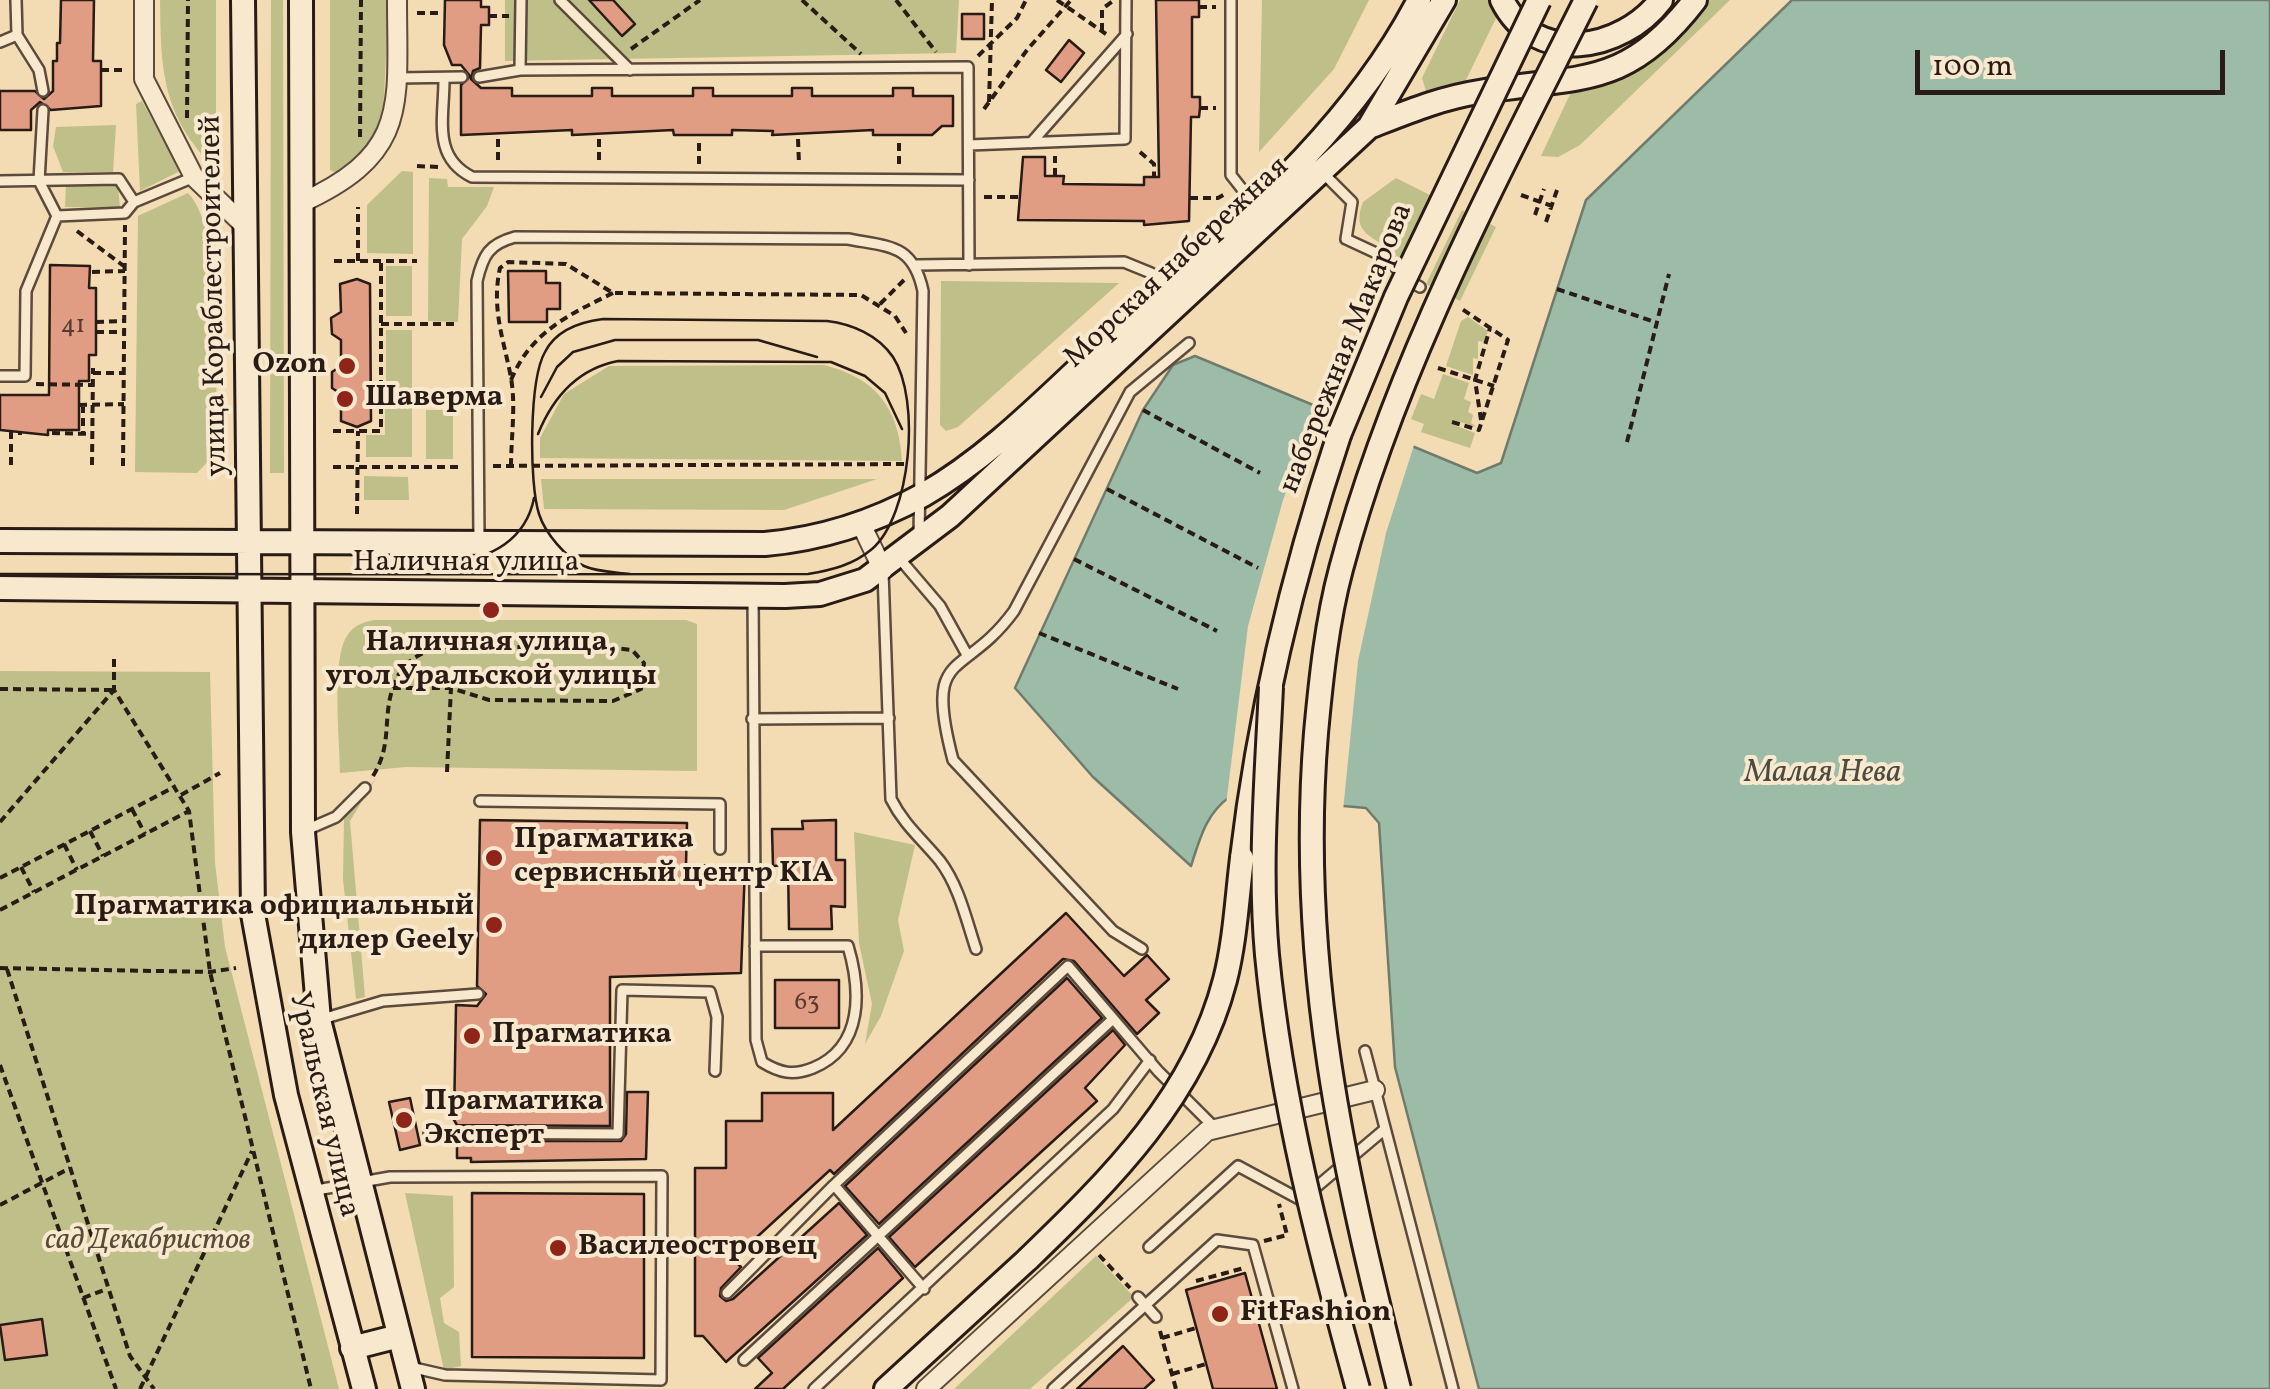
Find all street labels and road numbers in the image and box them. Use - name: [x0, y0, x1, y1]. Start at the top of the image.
- street label: улица Кораблестроителей: [195, 115, 237, 477]
- street label: Морская набережная: [1058, 151, 1298, 377]
- street label: набережная Макарова: [1273, 199, 1423, 499]
- street label: Наличная улица: [353, 546, 579, 582]
- street label: Уральская улица: [279, 989, 365, 1221]

